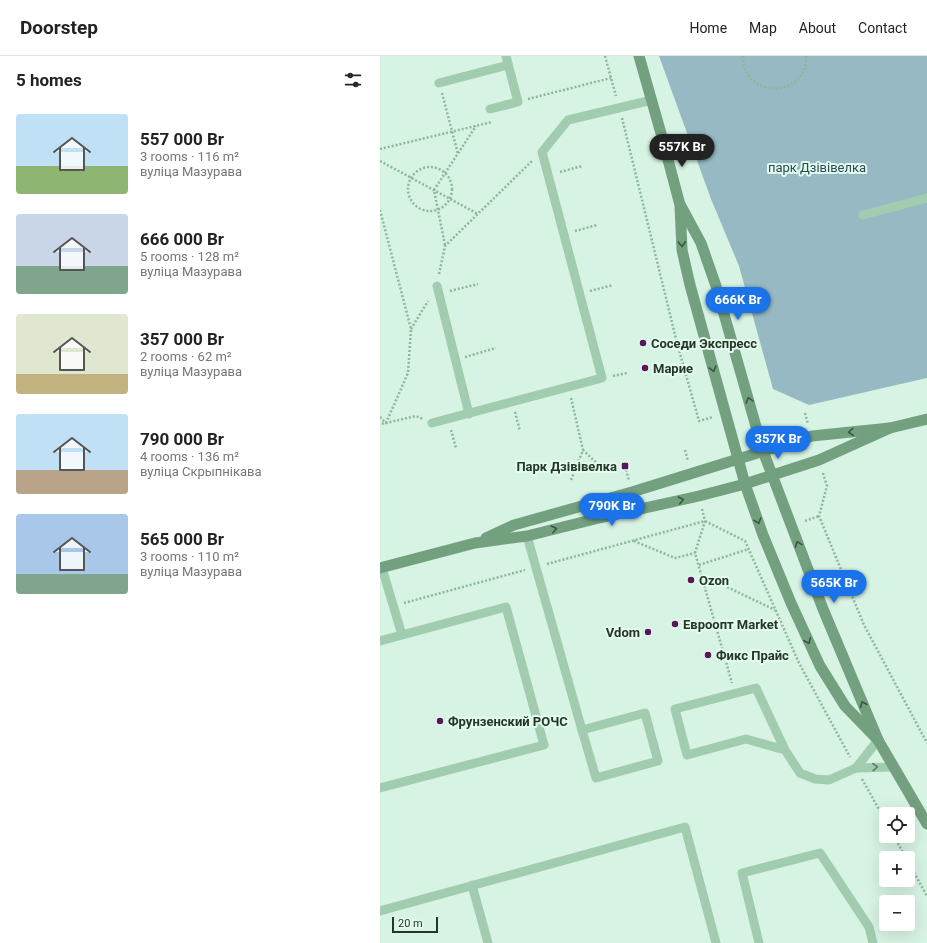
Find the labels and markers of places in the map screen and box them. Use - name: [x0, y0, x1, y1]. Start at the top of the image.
- pin: 557K Br: [645, 134, 719, 168]
- pin: 666K Br: [701, 287, 775, 321]
- place label: Соседи Экспресс: [651, 336, 757, 351]
- marker: Соседи Экспресс: [638, 338, 648, 348]
- place label: Марие: [653, 361, 693, 376]
- marker: Марие: [640, 363, 650, 373]
- pin: 357K Br: [741, 426, 815, 460]
- place label: Парк Дзівівелка: [516, 459, 617, 474]
- marker: Парк Дзівівелка: [620, 461, 630, 471]
- pin: 790K Br: [575, 493, 649, 527]
- pin: 565K Br: [797, 570, 871, 604]
- place label: Ozon: [699, 573, 729, 588]
- marker: Ozon: [686, 575, 696, 585]
- place label: Евроопт Market: [683, 617, 779, 632]
- marker: Евроопт Market: [670, 619, 680, 629]
- place label: Vdom: [606, 625, 640, 640]
- marker: Vdom: [643, 627, 653, 637]
- place label: Фикс Прайс: [716, 648, 789, 663]
- marker: Фикс Прайс: [703, 650, 713, 660]
- place label: Фрунзенский РОЧС: [448, 714, 568, 729]
- marker: Фрунзенский РОЧС: [435, 716, 445, 726]

